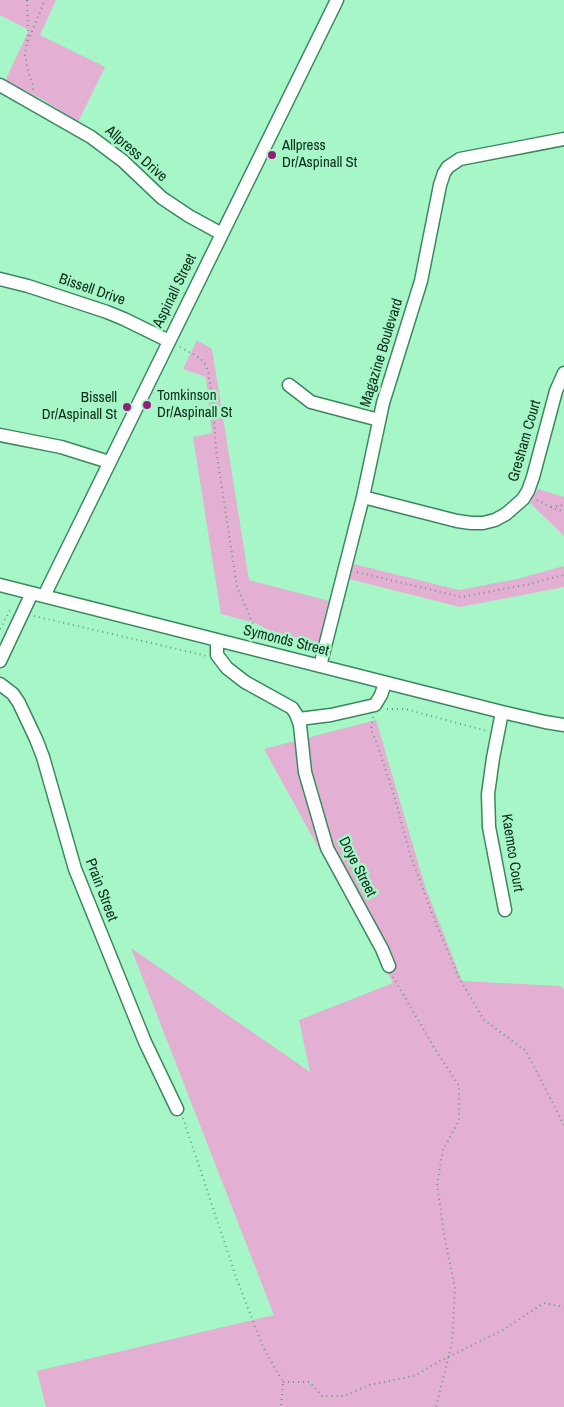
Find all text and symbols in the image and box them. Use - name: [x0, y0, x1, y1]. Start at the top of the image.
- street label: Allpress Drive: [101, 122, 171, 186]
- place label: Allpress Dr/Aspinall St: [282, 137, 357, 172]
- marker: Allpress Dr/Aspinall St: [266, 149, 278, 161]
- street label: Aspinall Street: [149, 251, 201, 331]
- street label: Bissell Drive: [56, 270, 128, 310]
- street label: Magazine Boulevard: [357, 296, 407, 410]
- place label: Tomkinson Dr/Aspinall St: [157, 387, 232, 422]
- place label: Bissell Dr/Aspinall St: [42, 389, 117, 424]
- street label: Gresham Court: [505, 398, 545, 484]
- marker: Tomkinson Dr/Aspinall St: [141, 399, 153, 411]
- marker: Bissell Dr/Aspinall St: [121, 401, 133, 413]
- street label: Symonds Street: [241, 622, 331, 660]
- street label: Kaemco Court: [497, 813, 527, 893]
- street label: Doye Street: [334, 834, 380, 900]
- street label: Prain Street: [81, 856, 121, 924]

